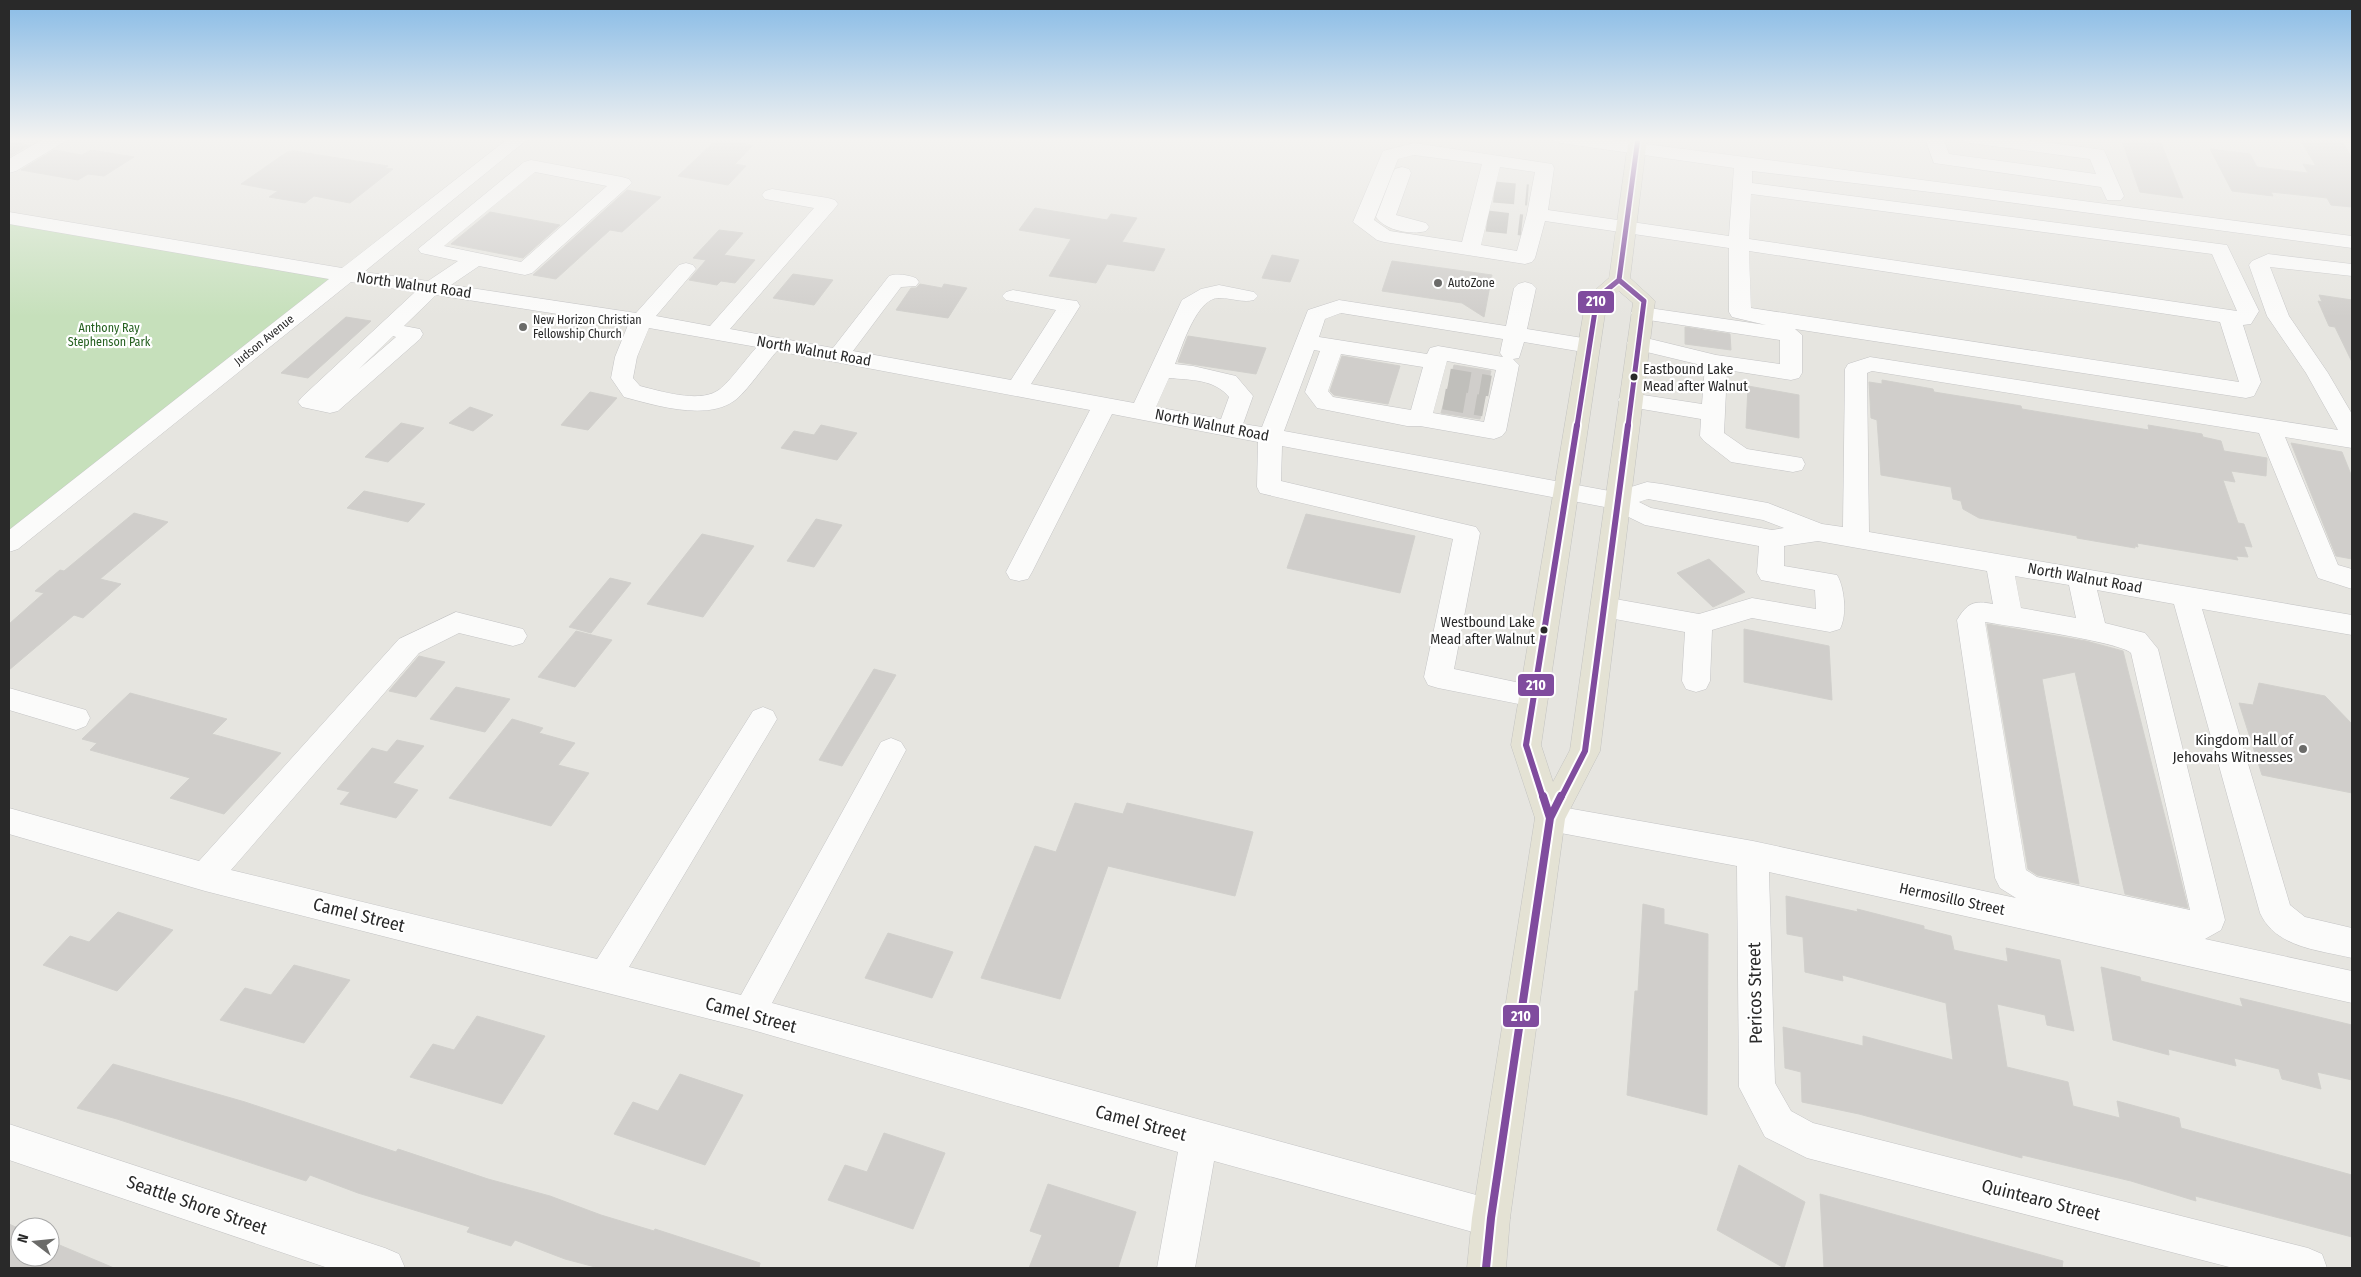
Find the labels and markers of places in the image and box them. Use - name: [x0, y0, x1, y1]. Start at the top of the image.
- place label: AutoZone: [1448, 276, 1495, 290]
- marker: AutoZone: [1432, 277, 1444, 289]
- place label: New Horizon Christian Fellowship Church: [533, 313, 642, 341]
- marker: New Horizon Christian Fellowship Church: [517, 321, 529, 333]
- place label: Eastbound Lake Mead after Walnut: [1643, 361, 1748, 395]
- marker: Eastbound Lake Mead after Walnut: [1629, 372, 1639, 382]
- place label: Westbound Lake Mead after Walnut: [1430, 614, 1535, 648]
- marker: Westbound Lake Mead after Walnut: [1539, 625, 1549, 635]
- place label: Kingdom Hall of Jehovahs Witnesses: [2172, 731, 2294, 766]
- marker: Kingdom Hall of Jehovahs Witnesses: [2297, 743, 2309, 755]

